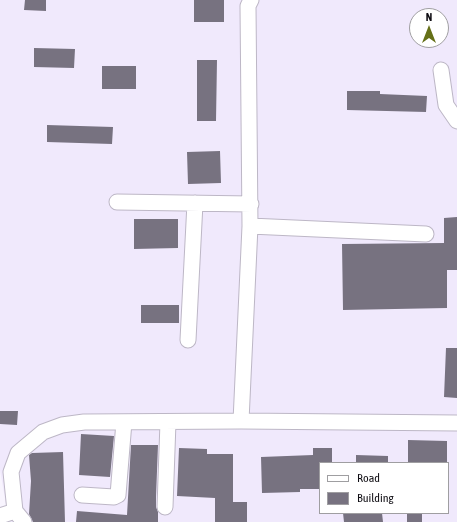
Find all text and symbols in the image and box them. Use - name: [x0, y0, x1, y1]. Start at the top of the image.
- north arrow: [409, 8, 449, 48]
- text: N: [426, 11, 432, 23]
- legend: [319, 462, 449, 514]
- text: Road: [357, 471, 380, 485]
- text: Building: [357, 491, 394, 505]

